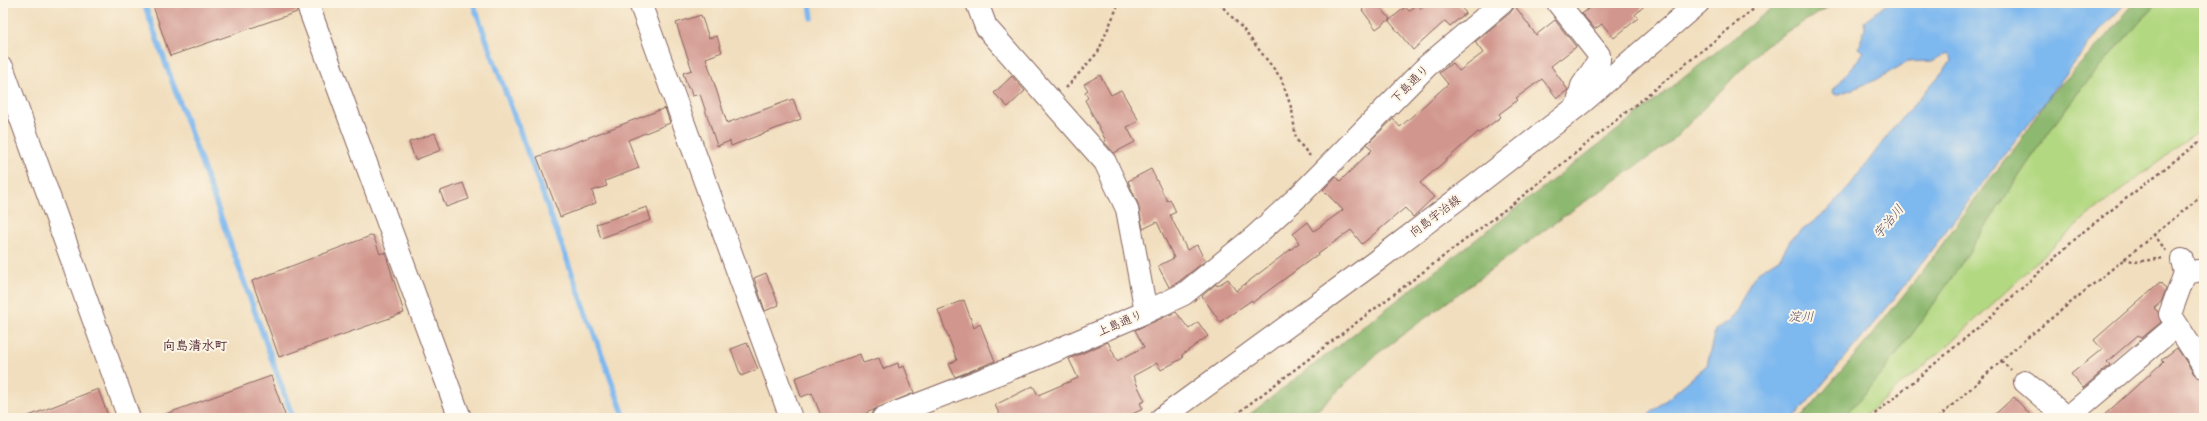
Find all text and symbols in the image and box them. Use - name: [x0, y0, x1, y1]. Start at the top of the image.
- street label: 下島通り: [1388, 62, 1432, 106]
- street label: 向島宇治線: [1407, 192, 1463, 240]
- water label: 宇治川: [1870, 202, 1907, 241]
- street label: 上島通り: [1095, 307, 1145, 339]
- water label: 淀川: [1788, 309, 1814, 324]
- district label: 向島清水町: [162, 338, 228, 353]

